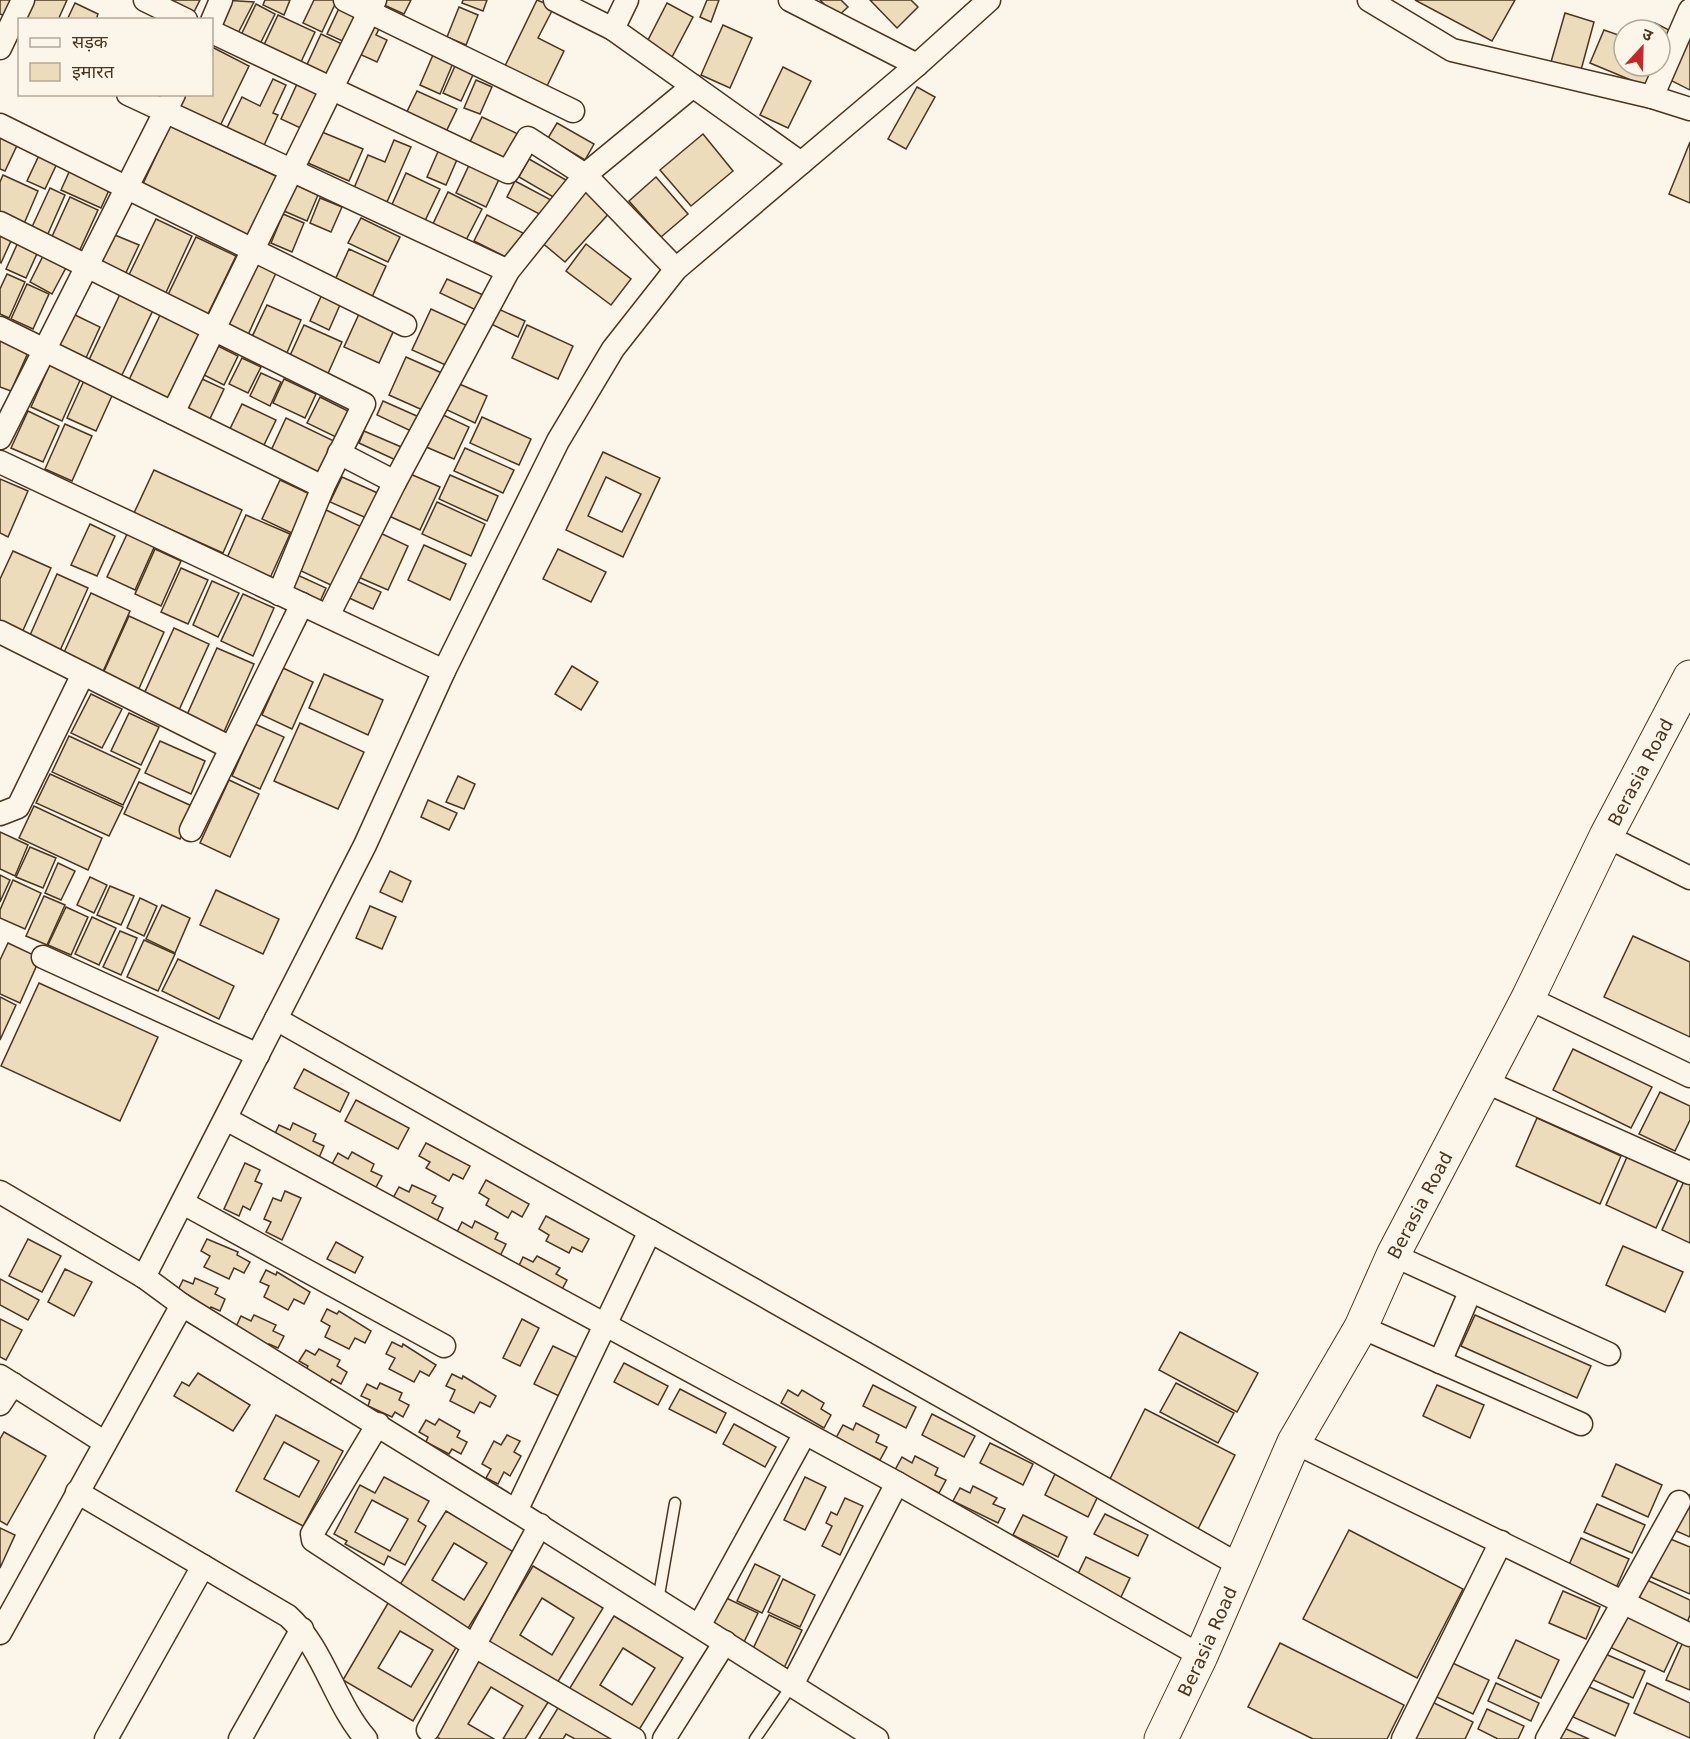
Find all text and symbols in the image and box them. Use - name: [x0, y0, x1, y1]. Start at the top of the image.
- legend: [18, 18, 213, 96]
- north arrow: [1612, 18, 1672, 78]
- text: उ: [1640, 24, 1656, 45]
- text: सड़क: [72, 31, 109, 52]
- text: इमारत: [72, 61, 115, 82]
- street label: Berasia Road: [1603, 715, 1677, 829]
- street label: Berasia Road: [1383, 1148, 1456, 1262]
- street label: Berasia Road: [1173, 1583, 1241, 1700]

